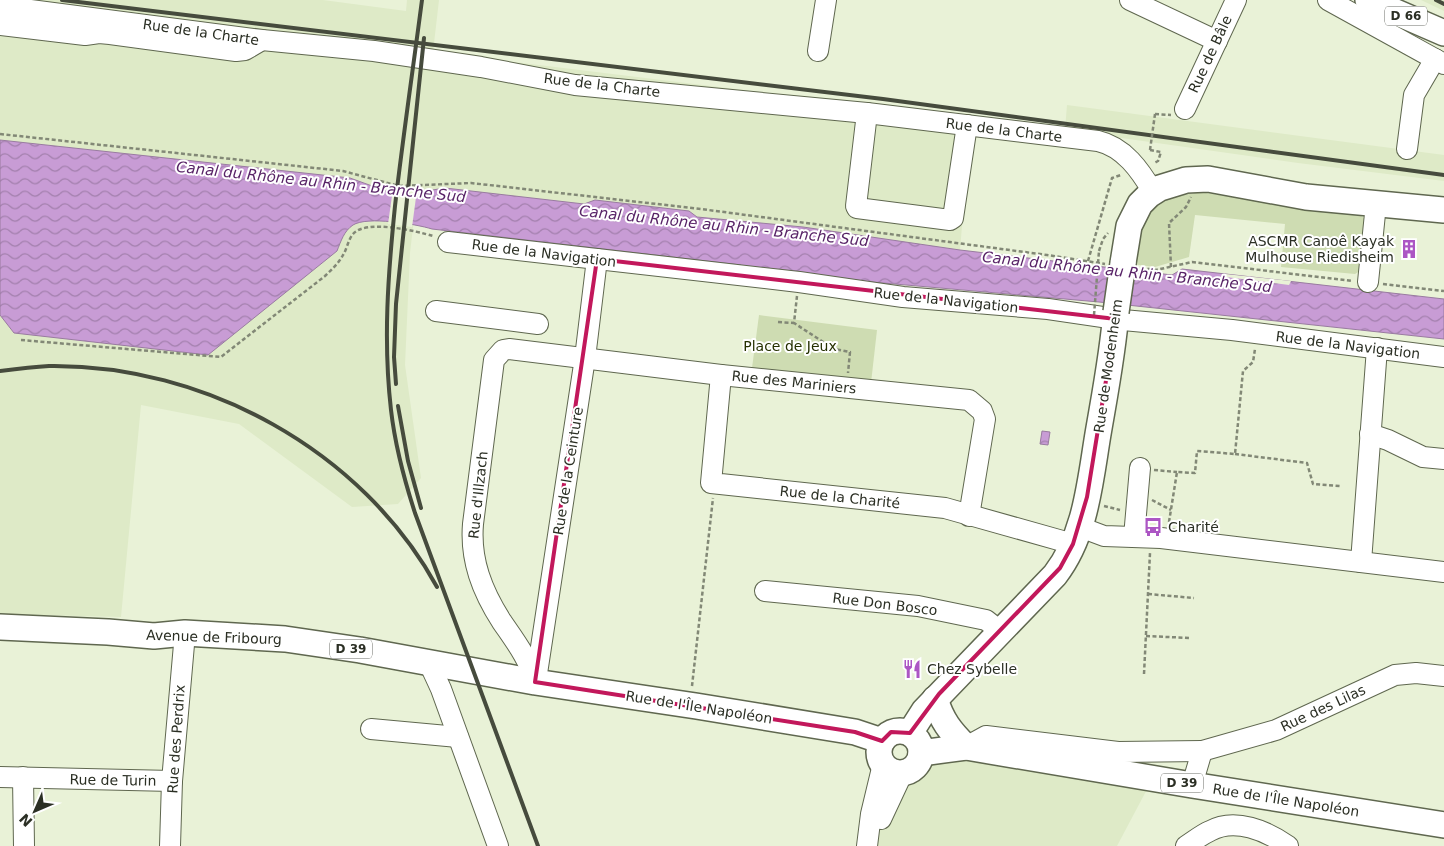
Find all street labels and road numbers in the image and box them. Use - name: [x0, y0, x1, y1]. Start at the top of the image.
- road number: D 66: [1385, 7, 1427, 26]
- street label: Rue de Bâle: [1185, 13, 1235, 95]
- street label: Rue de la Charte: [142, 16, 260, 48]
- street label: Rue de la Charte: [543, 70, 661, 100]
- street label: Rue de la Charte: [945, 115, 1063, 145]
- street label: Rue de la Navigation: [471, 236, 617, 270]
- street label: Rue de la Navigation: [873, 284, 1019, 316]
- street label: Rue de Modenheim: [1091, 298, 1125, 434]
- street label: Rue de la Navigation: [1275, 328, 1421, 362]
- street label: Rue des Mariniers: [731, 368, 857, 396]
- street label: Rue de la Ceinture: [550, 406, 586, 536]
- street label: Rue d'Illzach: [465, 450, 491, 540]
- street label: Rue de la Charité: [779, 483, 901, 511]
- street label: Rue Don Bosco: [832, 590, 938, 618]
- street label: Avenue de Fribourg: [146, 627, 282, 647]
- road number: D 39: [330, 640, 372, 659]
- street label: Rue des Lilas: [1278, 681, 1368, 735]
- street label: Rue des Perdrix: [164, 684, 188, 794]
- street label: Rue de l'Île Napoléon: [625, 687, 774, 726]
- street label: Rue de Turin: [69, 771, 157, 789]
- road number: D 39: [1161, 774, 1203, 792]
- street label: Rue de l'Île Napoléon: [1212, 780, 1361, 819]

